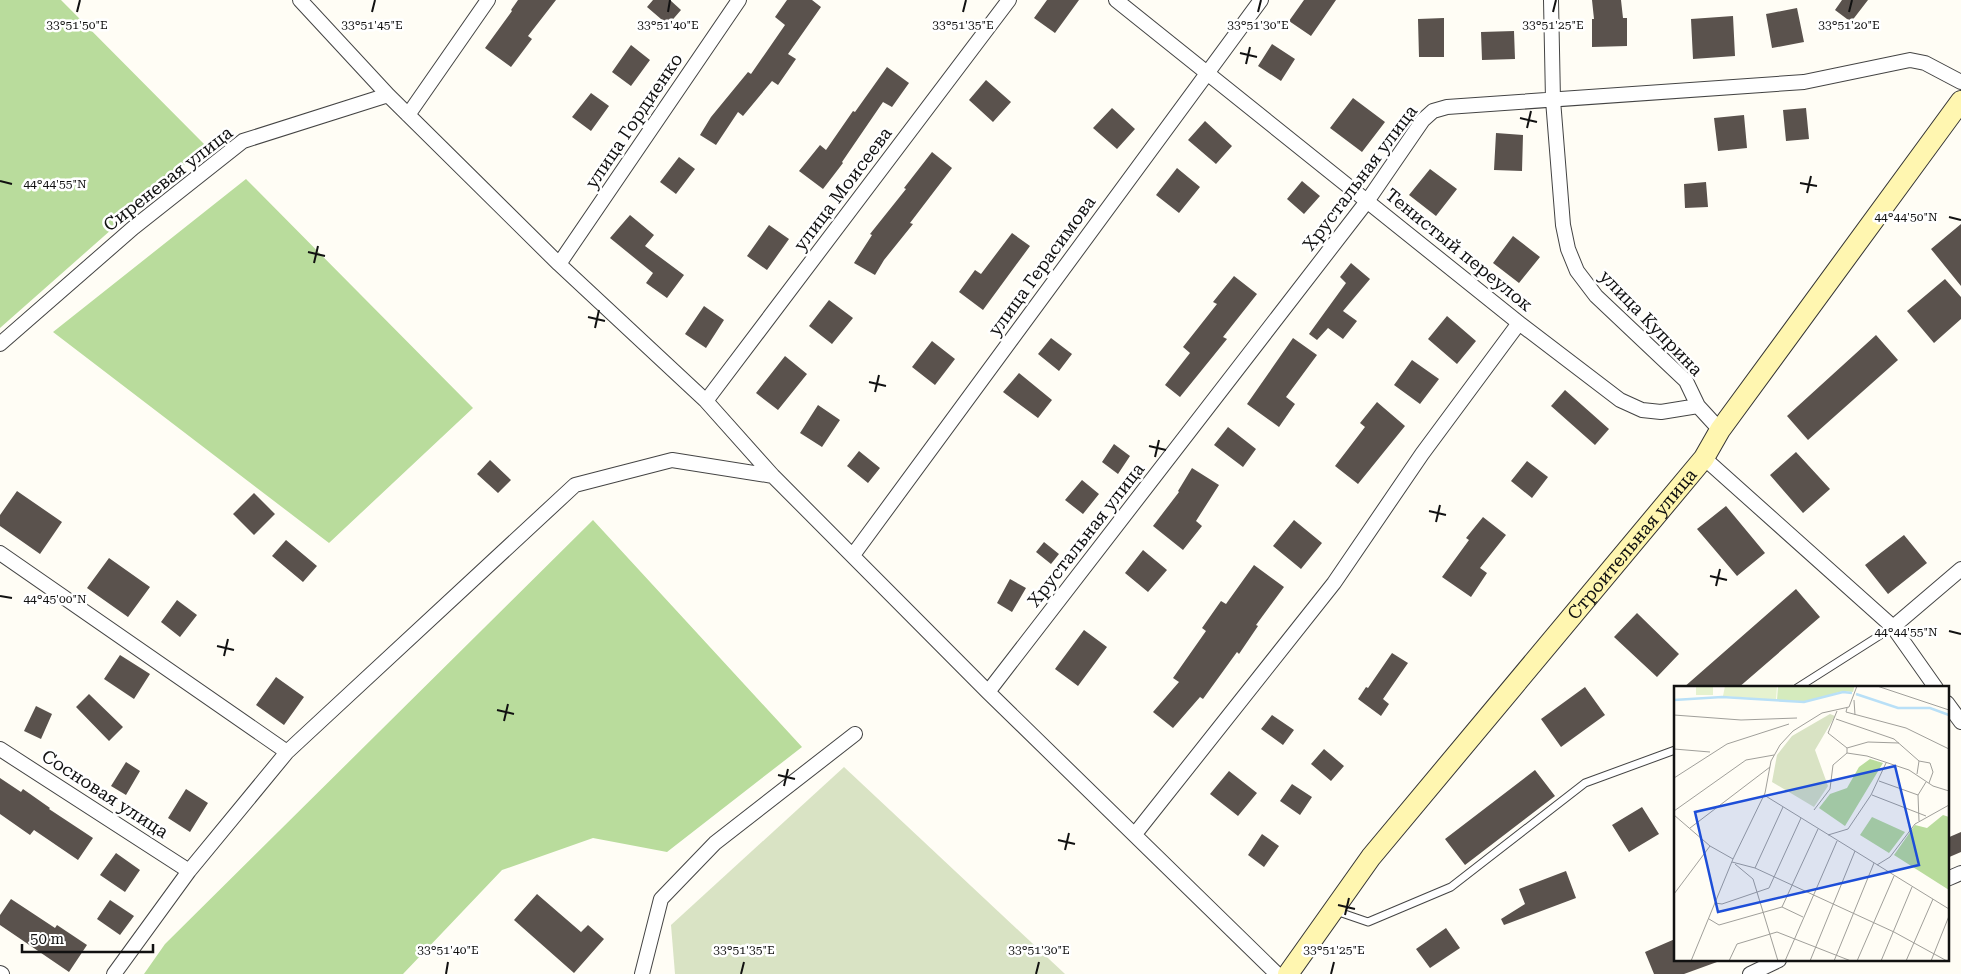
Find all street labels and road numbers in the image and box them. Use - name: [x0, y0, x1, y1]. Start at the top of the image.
- street label: улица Гордиенко: [581, 49, 687, 192]
- street label: Хрустальная улица: [1298, 101, 1421, 255]
- street label: Сиреневая улица: [99, 122, 237, 236]
- street label: улица Моисеева: [789, 123, 896, 255]
- street label: Тенистый переулок: [1382, 184, 1537, 315]
- street label: улица Герасимова: [984, 192, 1100, 340]
- street label: улица Куприна: [1595, 265, 1707, 380]
- street label: Хрустальная улица: [1023, 458, 1148, 611]
- street label: Строительная улица: [1563, 464, 1701, 623]
- street label: Сосновая улица: [38, 745, 173, 842]

